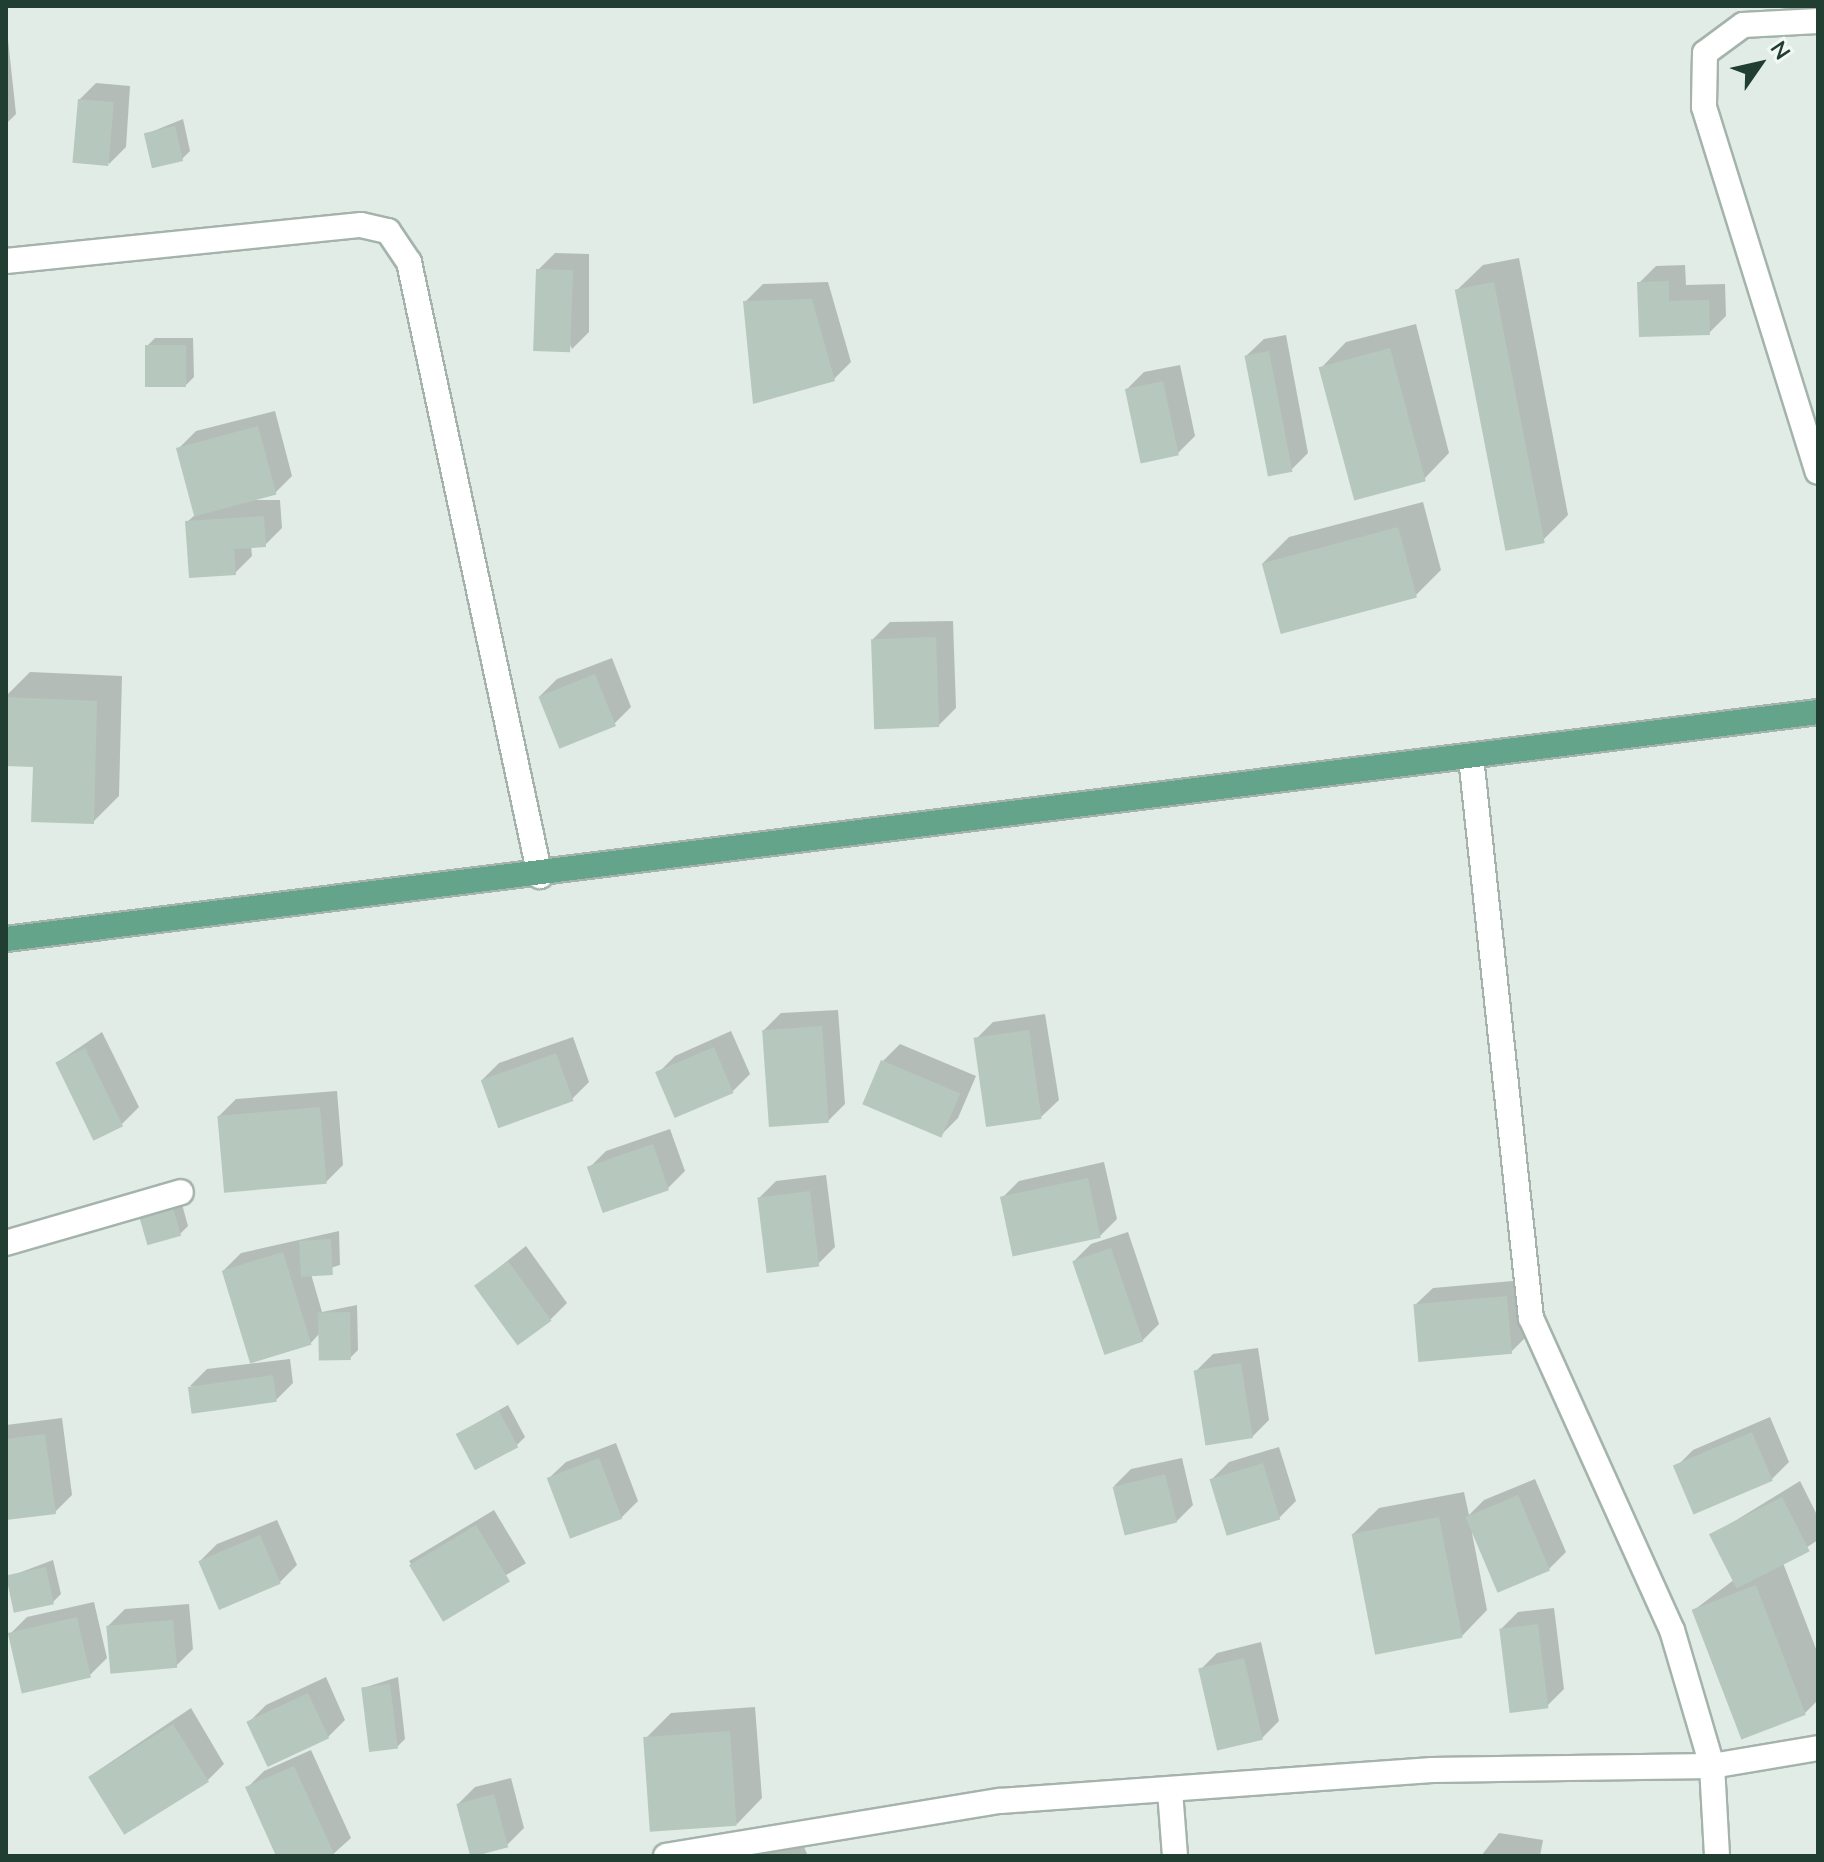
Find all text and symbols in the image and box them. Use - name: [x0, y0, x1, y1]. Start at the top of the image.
- north arrow: [1720, 24, 1800, 104]
- text: N: [1763, 35, 1797, 66]

